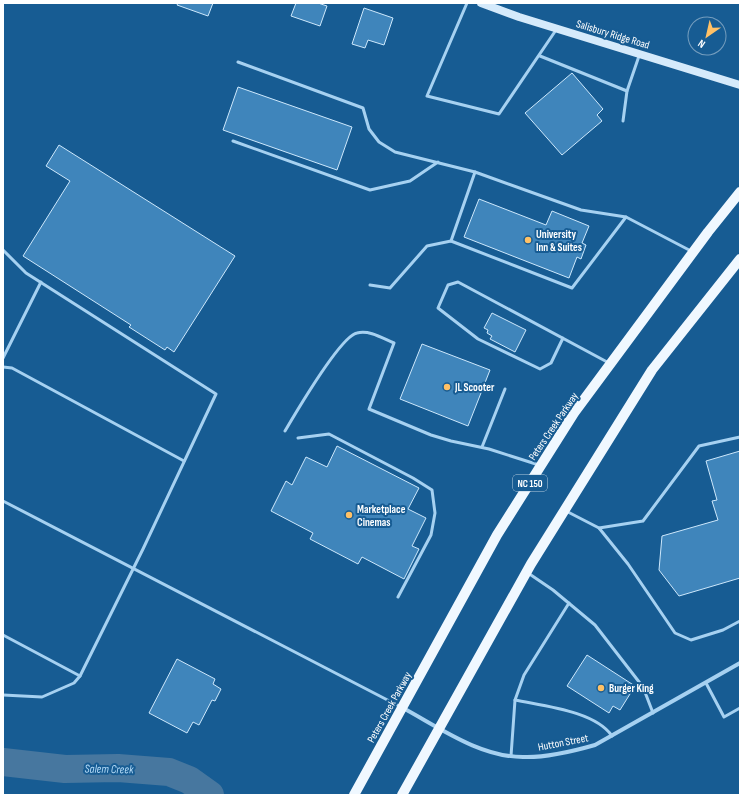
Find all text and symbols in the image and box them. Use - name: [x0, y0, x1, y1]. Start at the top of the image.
- north arrow: [687, 16, 727, 56]
- street label: Salisbury Ridge Road: [575, 17, 652, 52]
- text: N: [696, 37, 708, 51]
- place label: University Inn & Suites: [536, 228, 582, 254]
- marker: University Inn & Suites: [523, 235, 533, 245]
- place label: JL Scooter: [454, 381, 495, 394]
- marker: JL Scooter: [442, 382, 452, 392]
- street label: Peters Creek Parkway: [526, 389, 581, 463]
- road number: NC 150: [513, 475, 547, 491]
- place label: Marketplace Cinemas: [357, 503, 406, 529]
- marker: Marketplace Cinemas: [344, 510, 354, 520]
- street label: Peters Creek Parkway: [365, 669, 415, 745]
- place label: Burger King: [609, 682, 654, 695]
- marker: Burger King: [596, 683, 606, 693]
- street label: Hutton Street: [537, 731, 590, 754]
- water label: Salem Creek: [84, 762, 134, 777]

